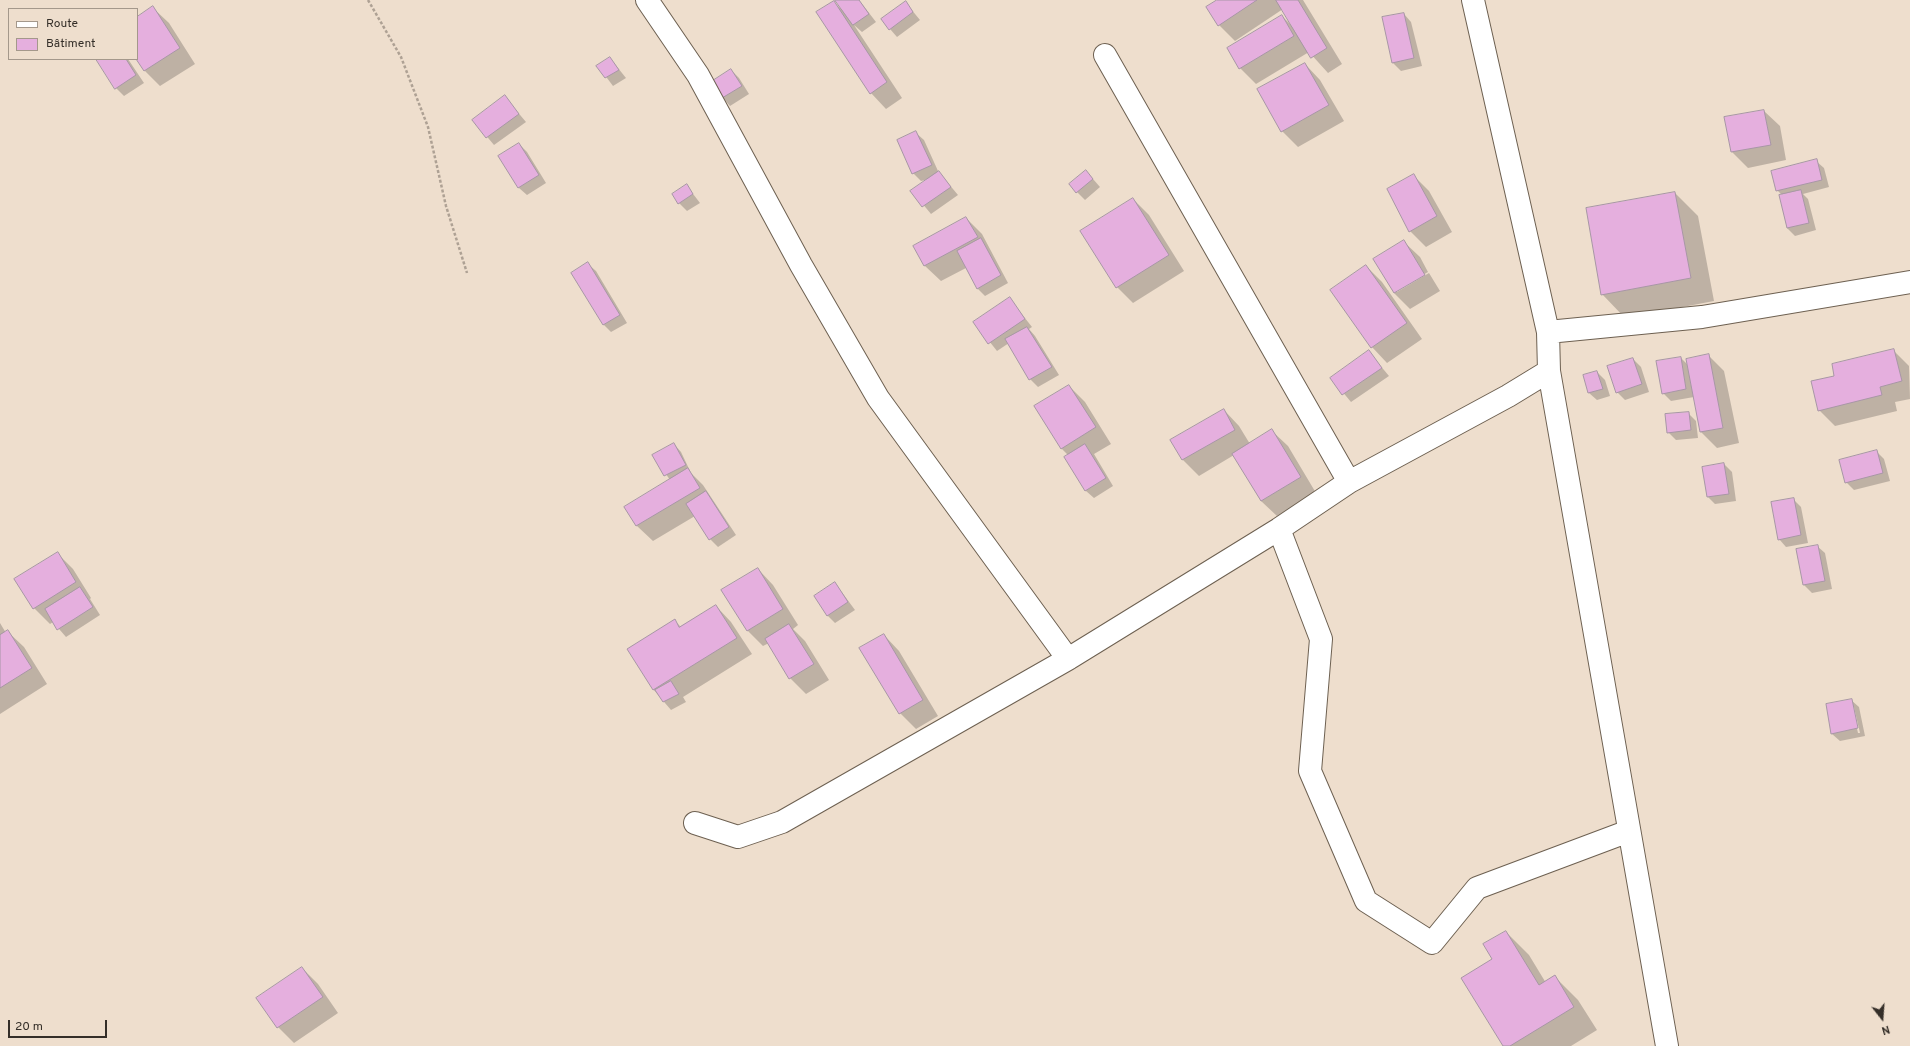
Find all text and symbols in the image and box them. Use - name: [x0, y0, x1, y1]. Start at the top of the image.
- legend: [8, 8, 138, 60]
- text: Route: [46, 16, 78, 32]
- text: Bâtiment: [46, 36, 96, 52]
- north arrow: [1862, 998, 1902, 1038]
- scale bar: [10, 1012, 109, 1038]
- text: 20 m: [15, 1019, 43, 1035]
- text: N: [1880, 1022, 1891, 1037]

